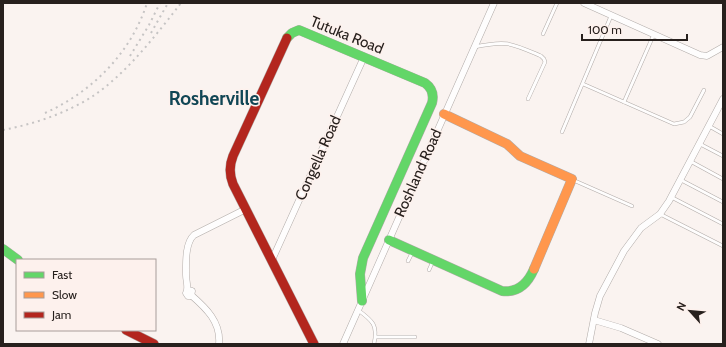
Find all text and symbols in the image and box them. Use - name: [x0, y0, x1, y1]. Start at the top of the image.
- street label: Tutuka Road: [308, 12, 386, 58]
- scale bar: [582, 16, 687, 42]
- text: 100 m: [588, 22, 622, 37]
- district label: Rosherville: [169, 87, 260, 110]
- street label: Congella Road: [291, 113, 345, 203]
- street label: Roshland Road: [391, 126, 445, 220]
- legend: [16, 259, 156, 331]
- text: Fast: [52, 267, 72, 282]
- text: Slow: [52, 287, 77, 302]
- north arrow: [670, 291, 710, 331]
- text: N: [673, 300, 689, 313]
- text: Jam: [51, 307, 71, 322]

